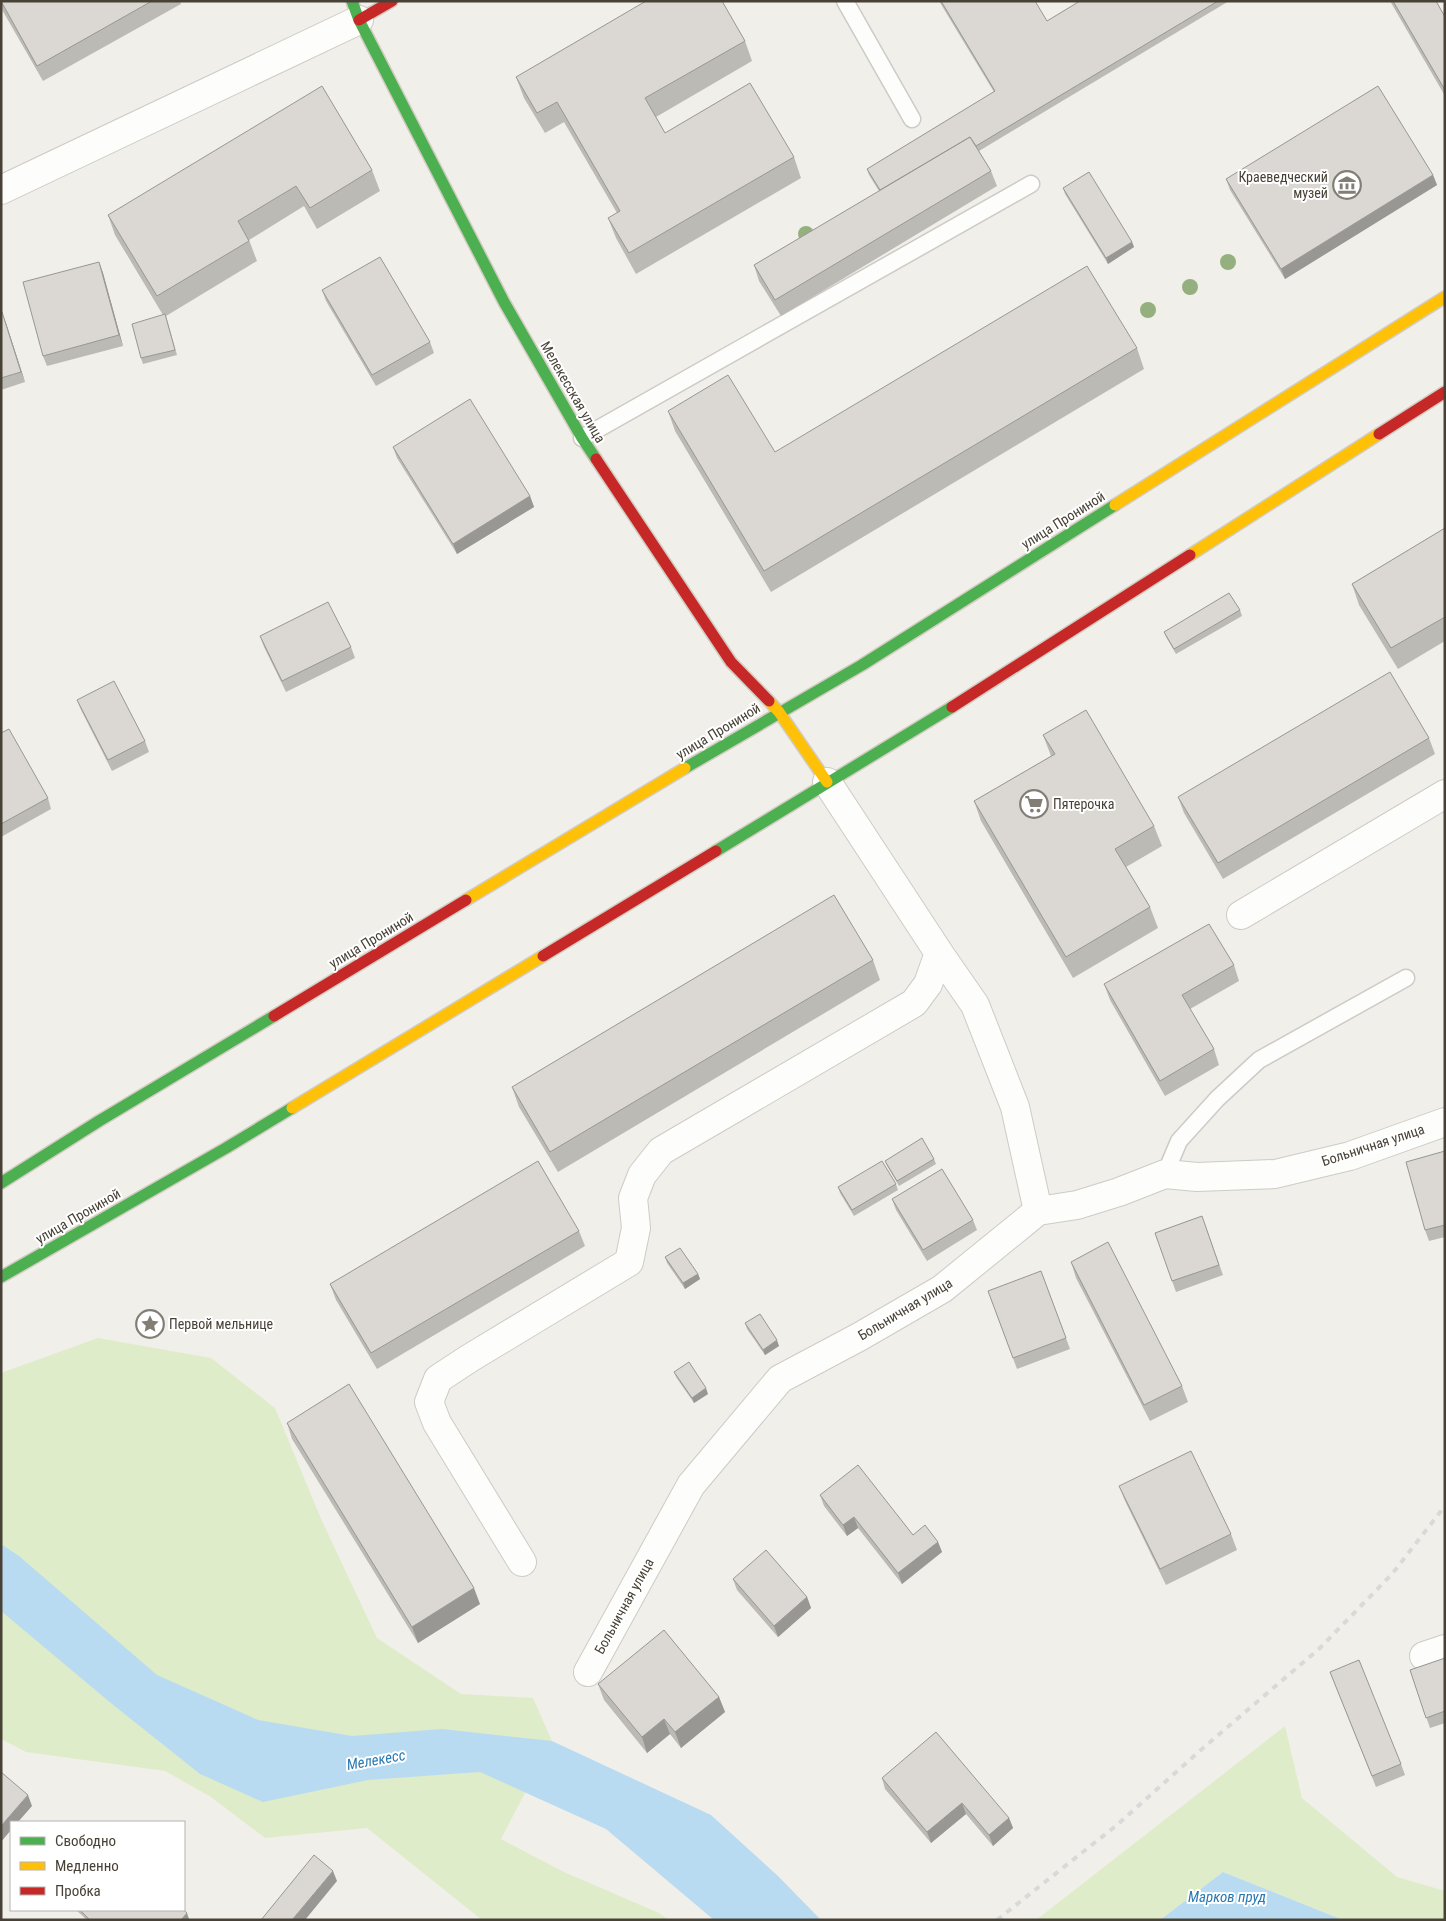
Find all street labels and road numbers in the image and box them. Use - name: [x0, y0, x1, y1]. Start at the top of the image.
- street label: Мелекесская улица: [538, 339, 608, 445]
- street label: улица Прониной: [1018, 488, 1108, 552]
- street label: улица Прониной: [673, 700, 763, 762]
- street label: улица Прониной: [326, 909, 416, 971]
- street label: Больничная улица: [1320, 1121, 1426, 1169]
- street label: улица Прониной: [33, 1185, 123, 1247]
- street label: Больничная улица: [855, 1275, 955, 1343]
- street label: Больничная улица: [591, 1555, 657, 1657]

